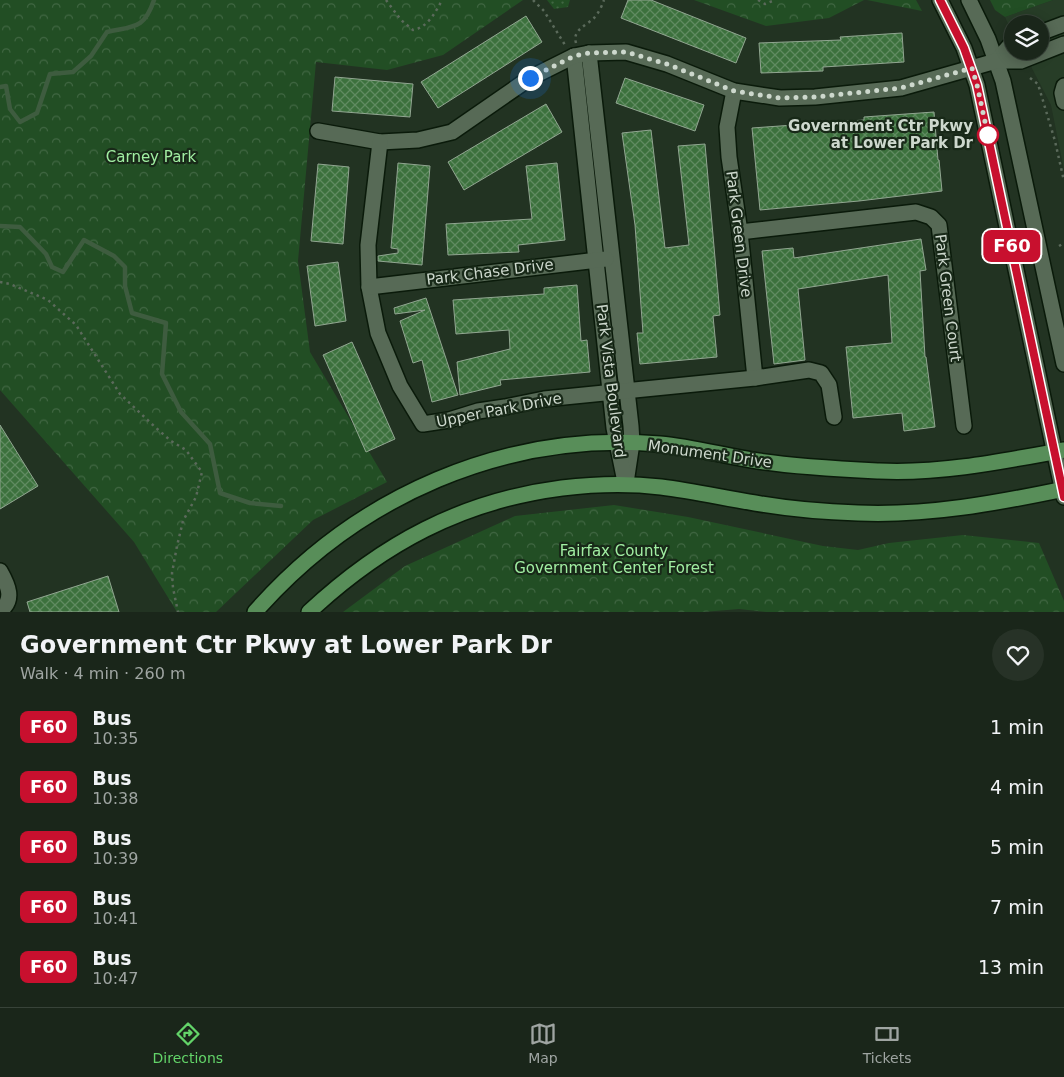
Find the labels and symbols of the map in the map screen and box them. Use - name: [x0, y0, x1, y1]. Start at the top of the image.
- your location: [518, 66, 543, 91]
- place label: Government Ctr Pkwy at Lower Park Dr: [788, 117, 974, 152]
- marker: Government Ctr Pkwy at Lower Park Dr: [977, 124, 999, 146]
- park label: Carney Park: [106, 148, 196, 166]
- street label: Park Green Drive: [722, 170, 756, 298]
- line badge: F60: [983, 230, 1041, 262]
- street label: Park Green Court: [931, 233, 965, 363]
- street label: Park Chase Drive: [425, 255, 555, 289]
- street label: Park Vista Boulevard: [593, 303, 629, 459]
- street label: Upper Park Drive: [435, 389, 563, 431]
- street label: Monument Drive: [647, 436, 773, 472]
- park label: Fairfax County Government Center Forest: [514, 542, 714, 577]

